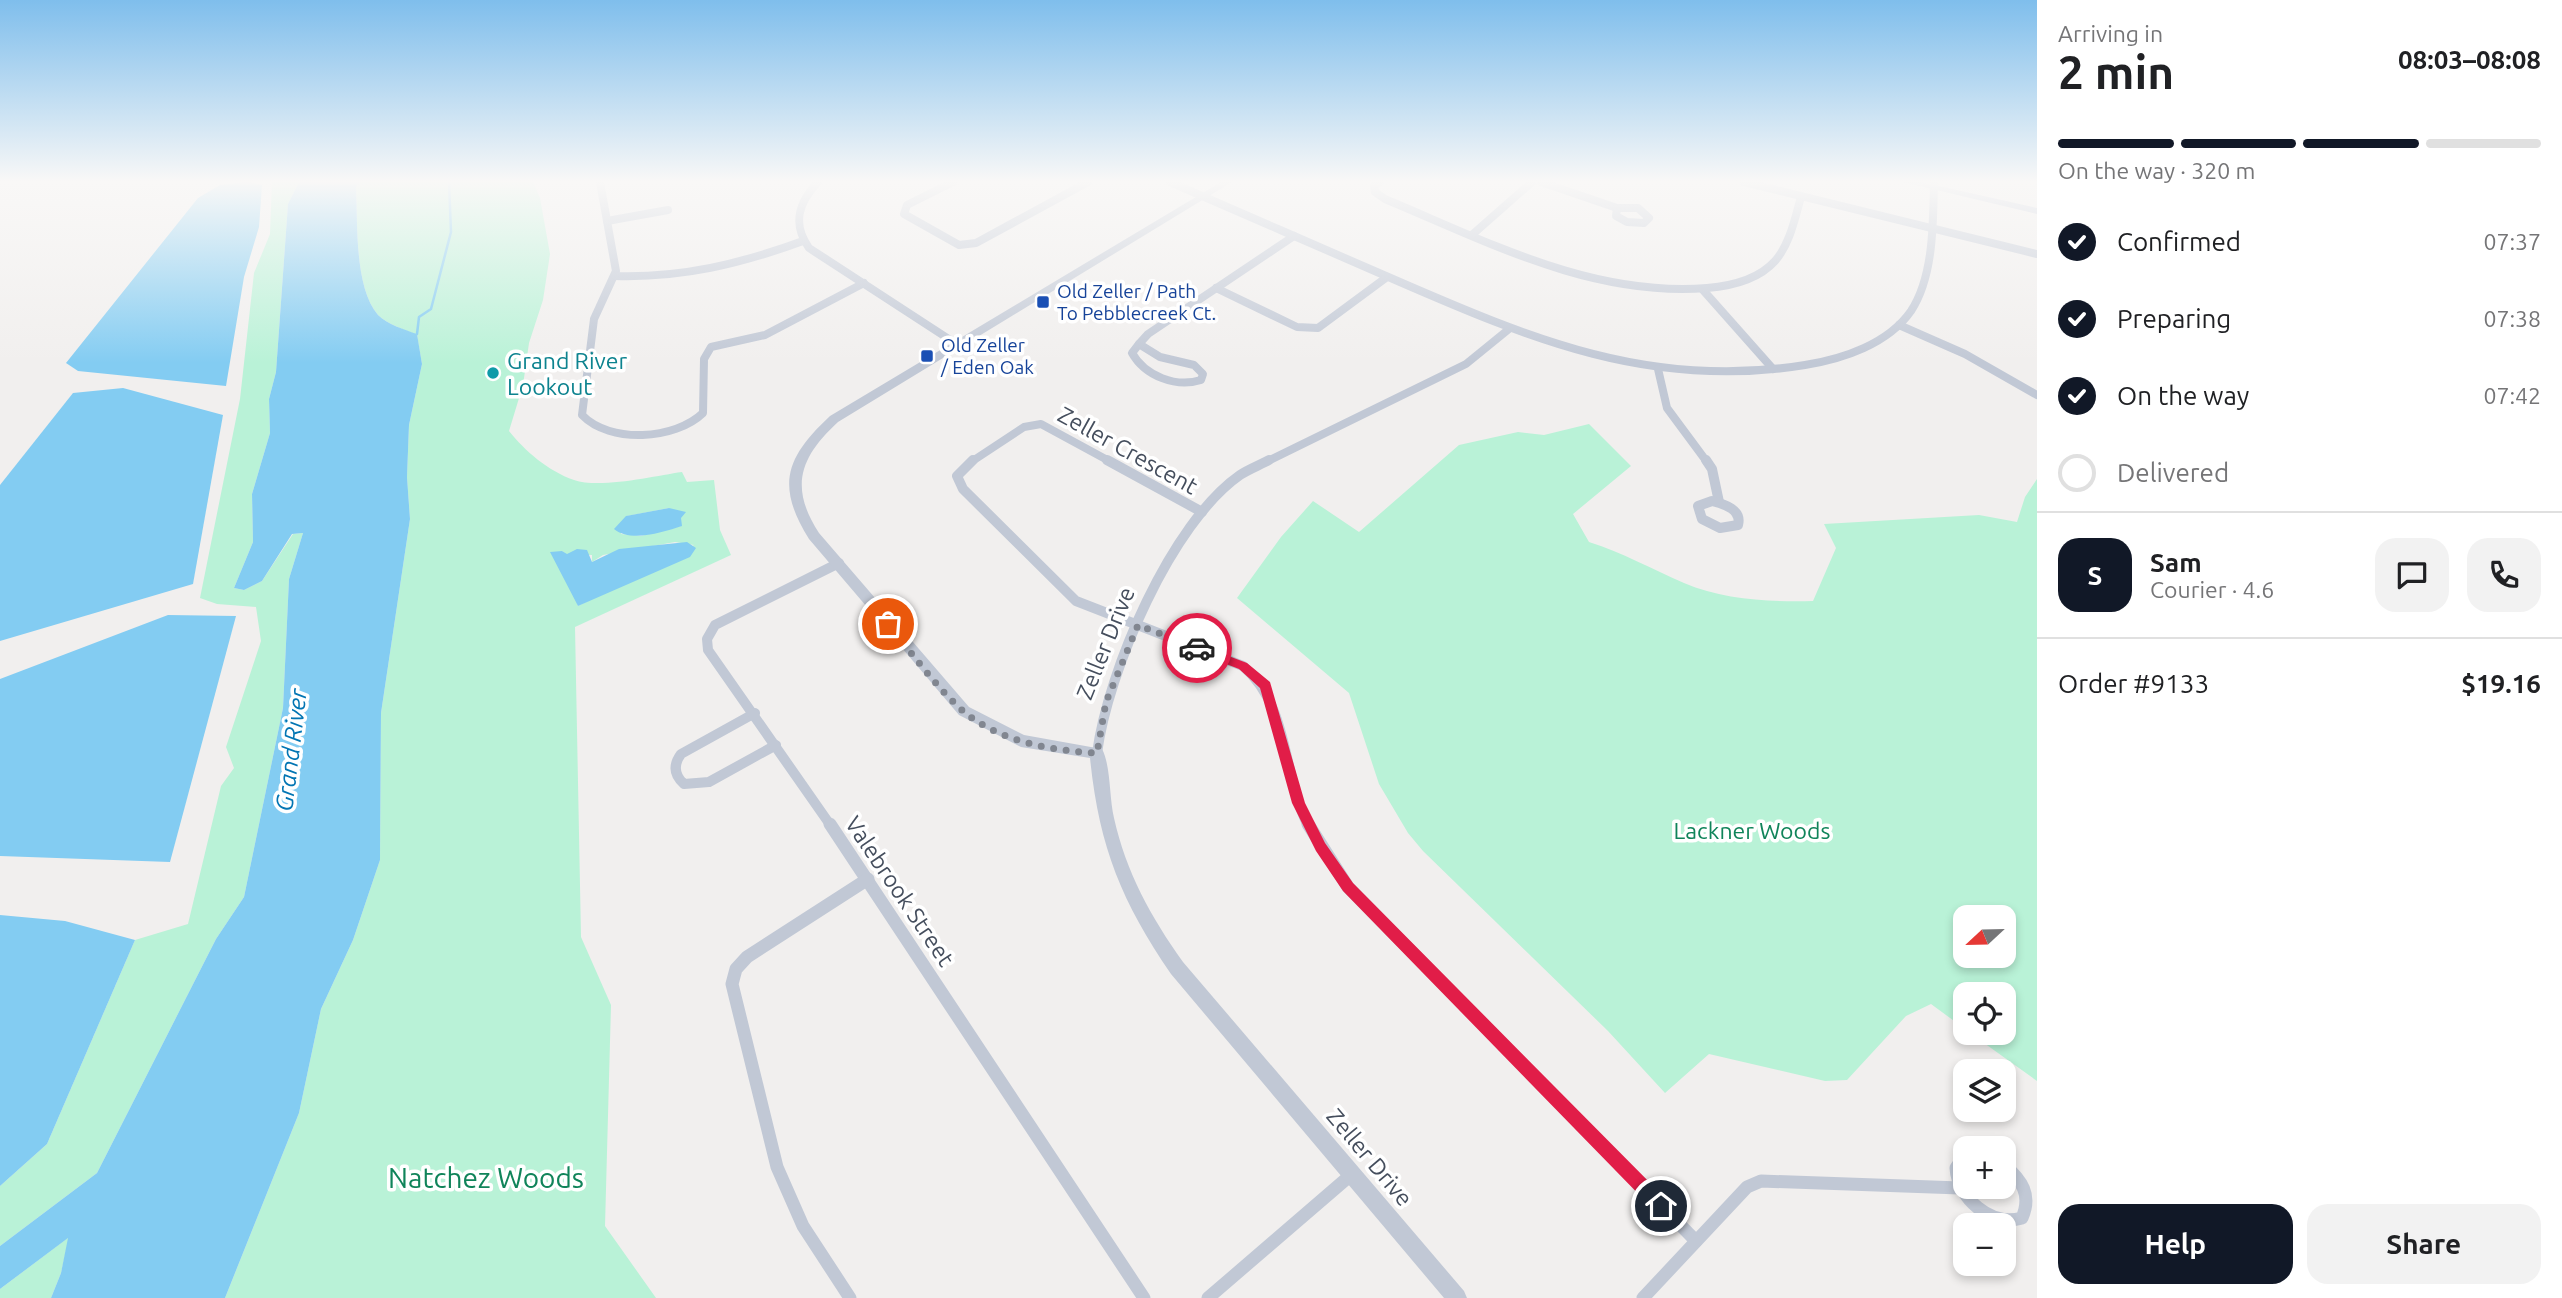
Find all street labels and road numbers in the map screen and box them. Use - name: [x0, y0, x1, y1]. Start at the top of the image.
- street label: Zeller Crescent: [1054, 401, 1202, 499]
- street label: Zeller Drive: [1071, 583, 1139, 703]
- street label: Valebrook Street: [841, 812, 959, 970]
- street label: Zeller Drive: [1322, 1103, 1418, 1211]

